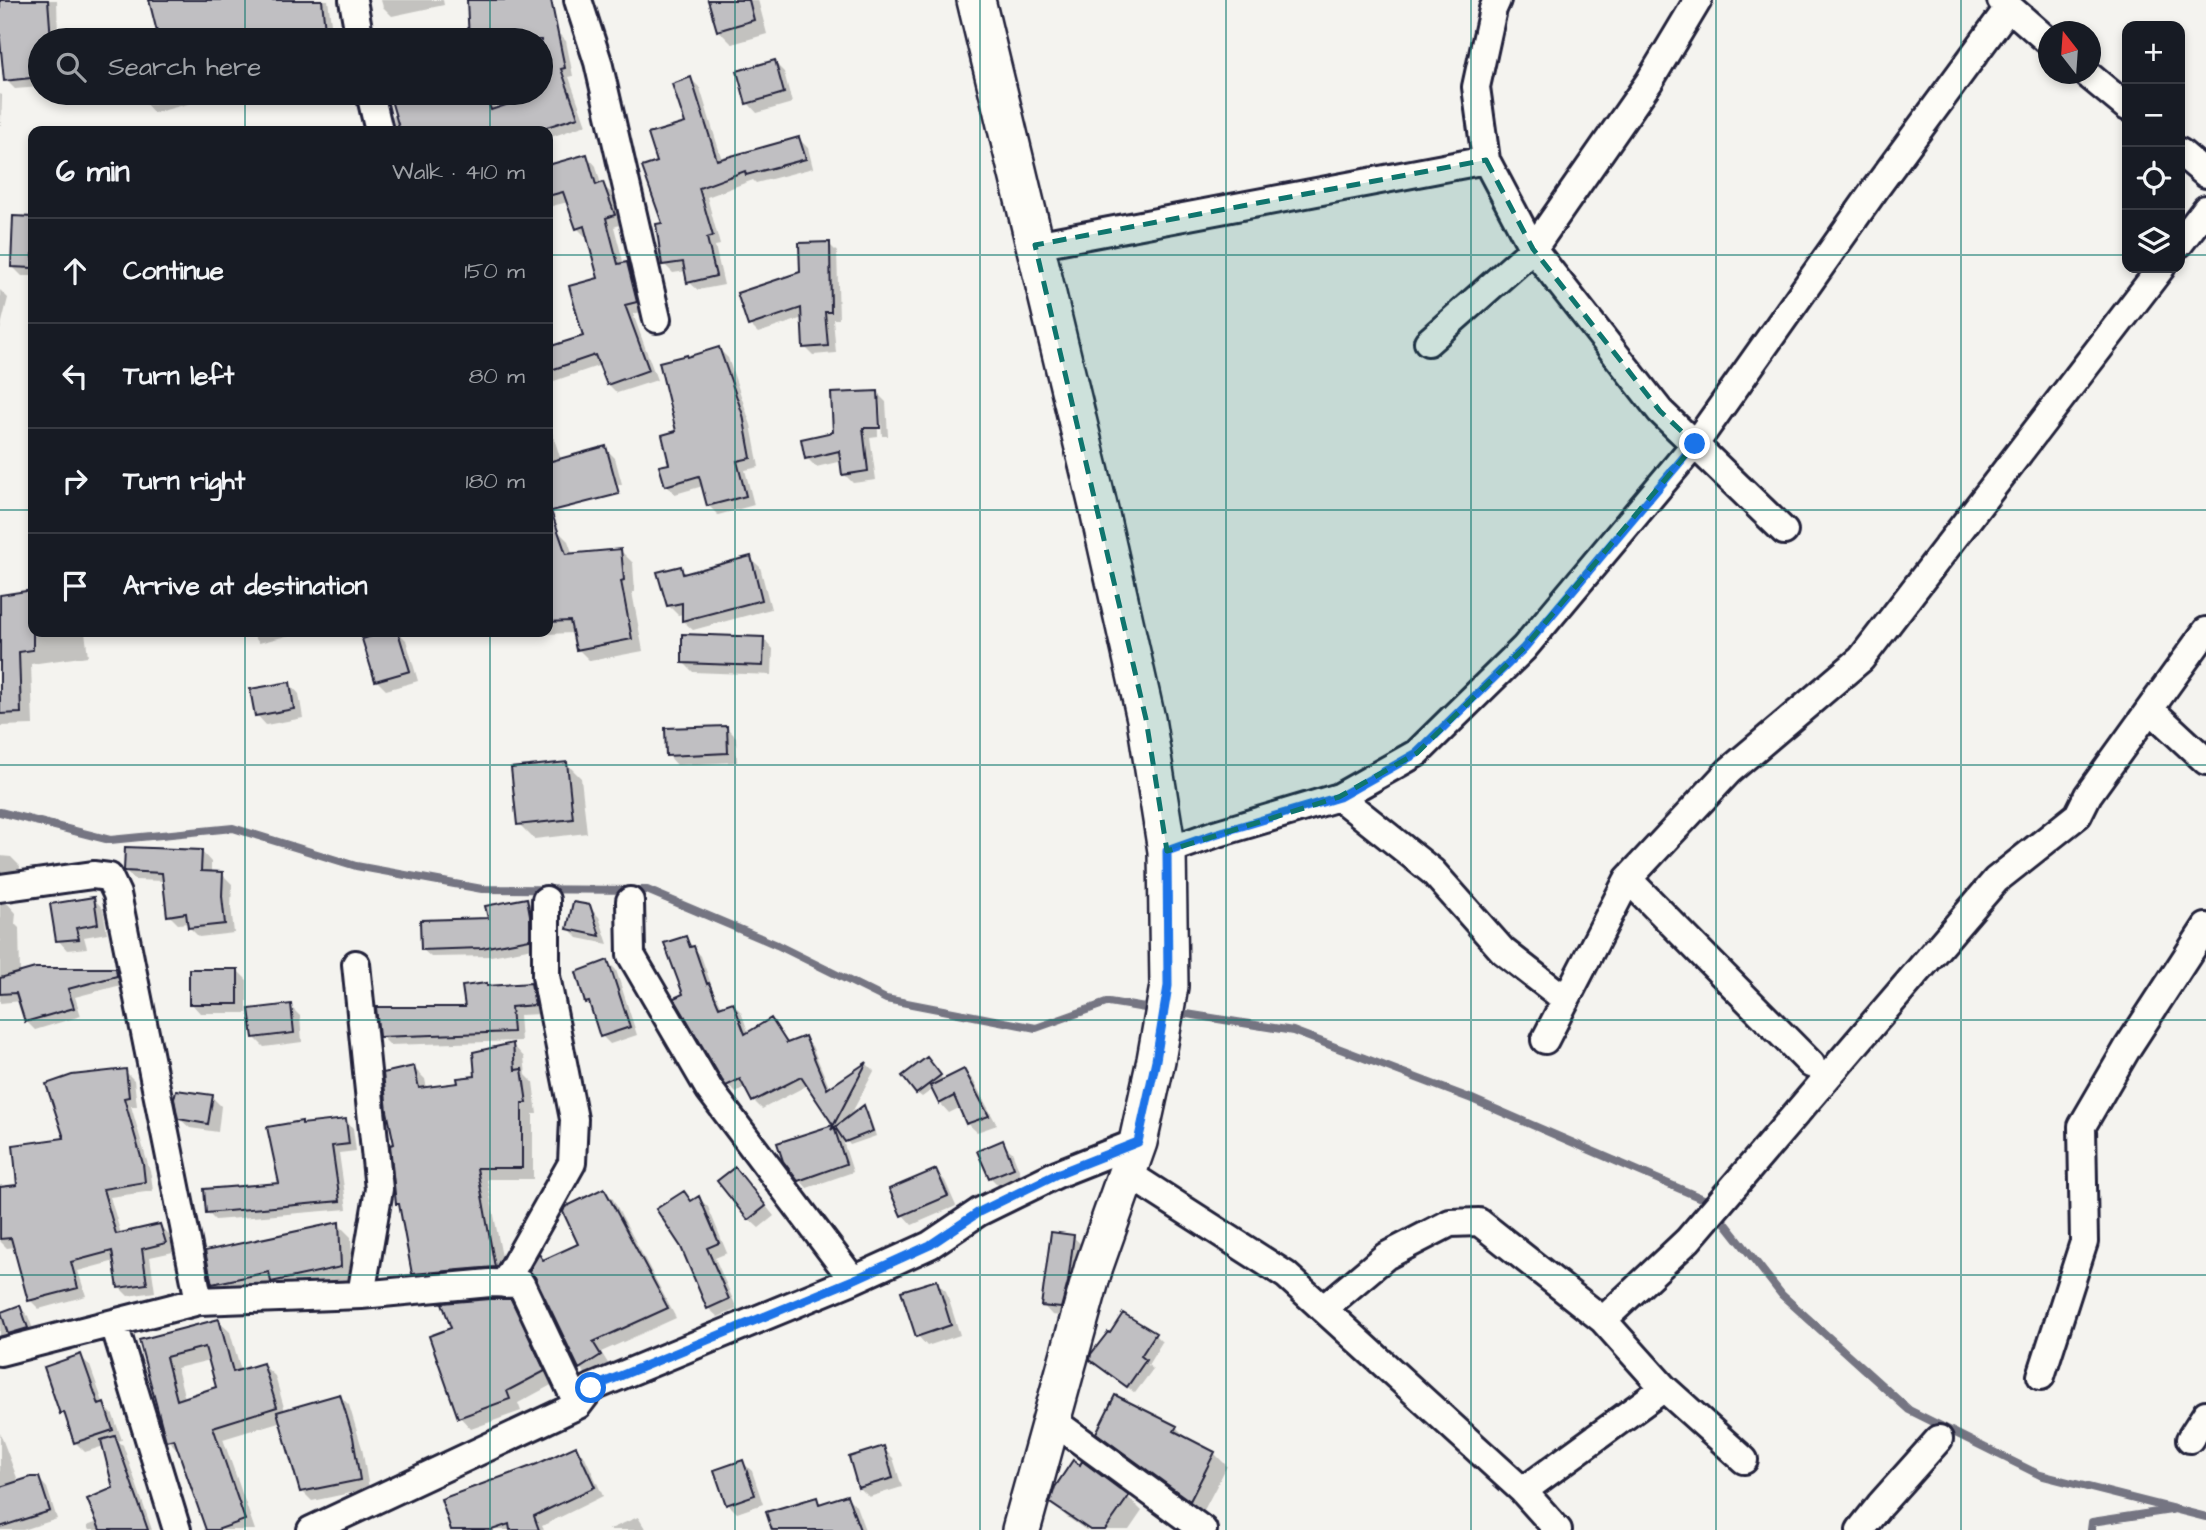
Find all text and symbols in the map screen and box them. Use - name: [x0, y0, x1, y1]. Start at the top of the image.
- north arrow: [2038, 21, 2101, 84]
- map controls: [2122, 21, 2185, 273]
- button: +: [2122, 21, 2185, 84]
- search box: [28, 28, 553, 105]
- icon: search: [52, 48, 90, 86]
- text: Search here: [108, 49, 261, 85]
- button: −: [2122, 84, 2185, 147]
- button: locate: [2122, 147, 2185, 210]
- text: 6 min: [56, 151, 130, 193]
- text: Walk · 410 m: [392, 156, 525, 188]
- button: layers: [2122, 210, 2185, 273]
- icon: ahead: [56, 252, 94, 290]
- text: Continue: [123, 253, 224, 289]
- text: 150 m: [464, 255, 525, 287]
- icon: left: [56, 357, 94, 395]
- text: Turn left: [123, 358, 234, 394]
- text: 80 m: [468, 360, 525, 392]
- route end: [1679, 428, 1710, 459]
- icon: right: [56, 462, 94, 500]
- text: Turn right: [123, 463, 245, 499]
- text: 180 m: [466, 465, 525, 497]
- icon: arrive: [56, 567, 94, 605]
- text: Arrive at destination: [123, 568, 368, 604]
- route start: [575, 1372, 606, 1403]

